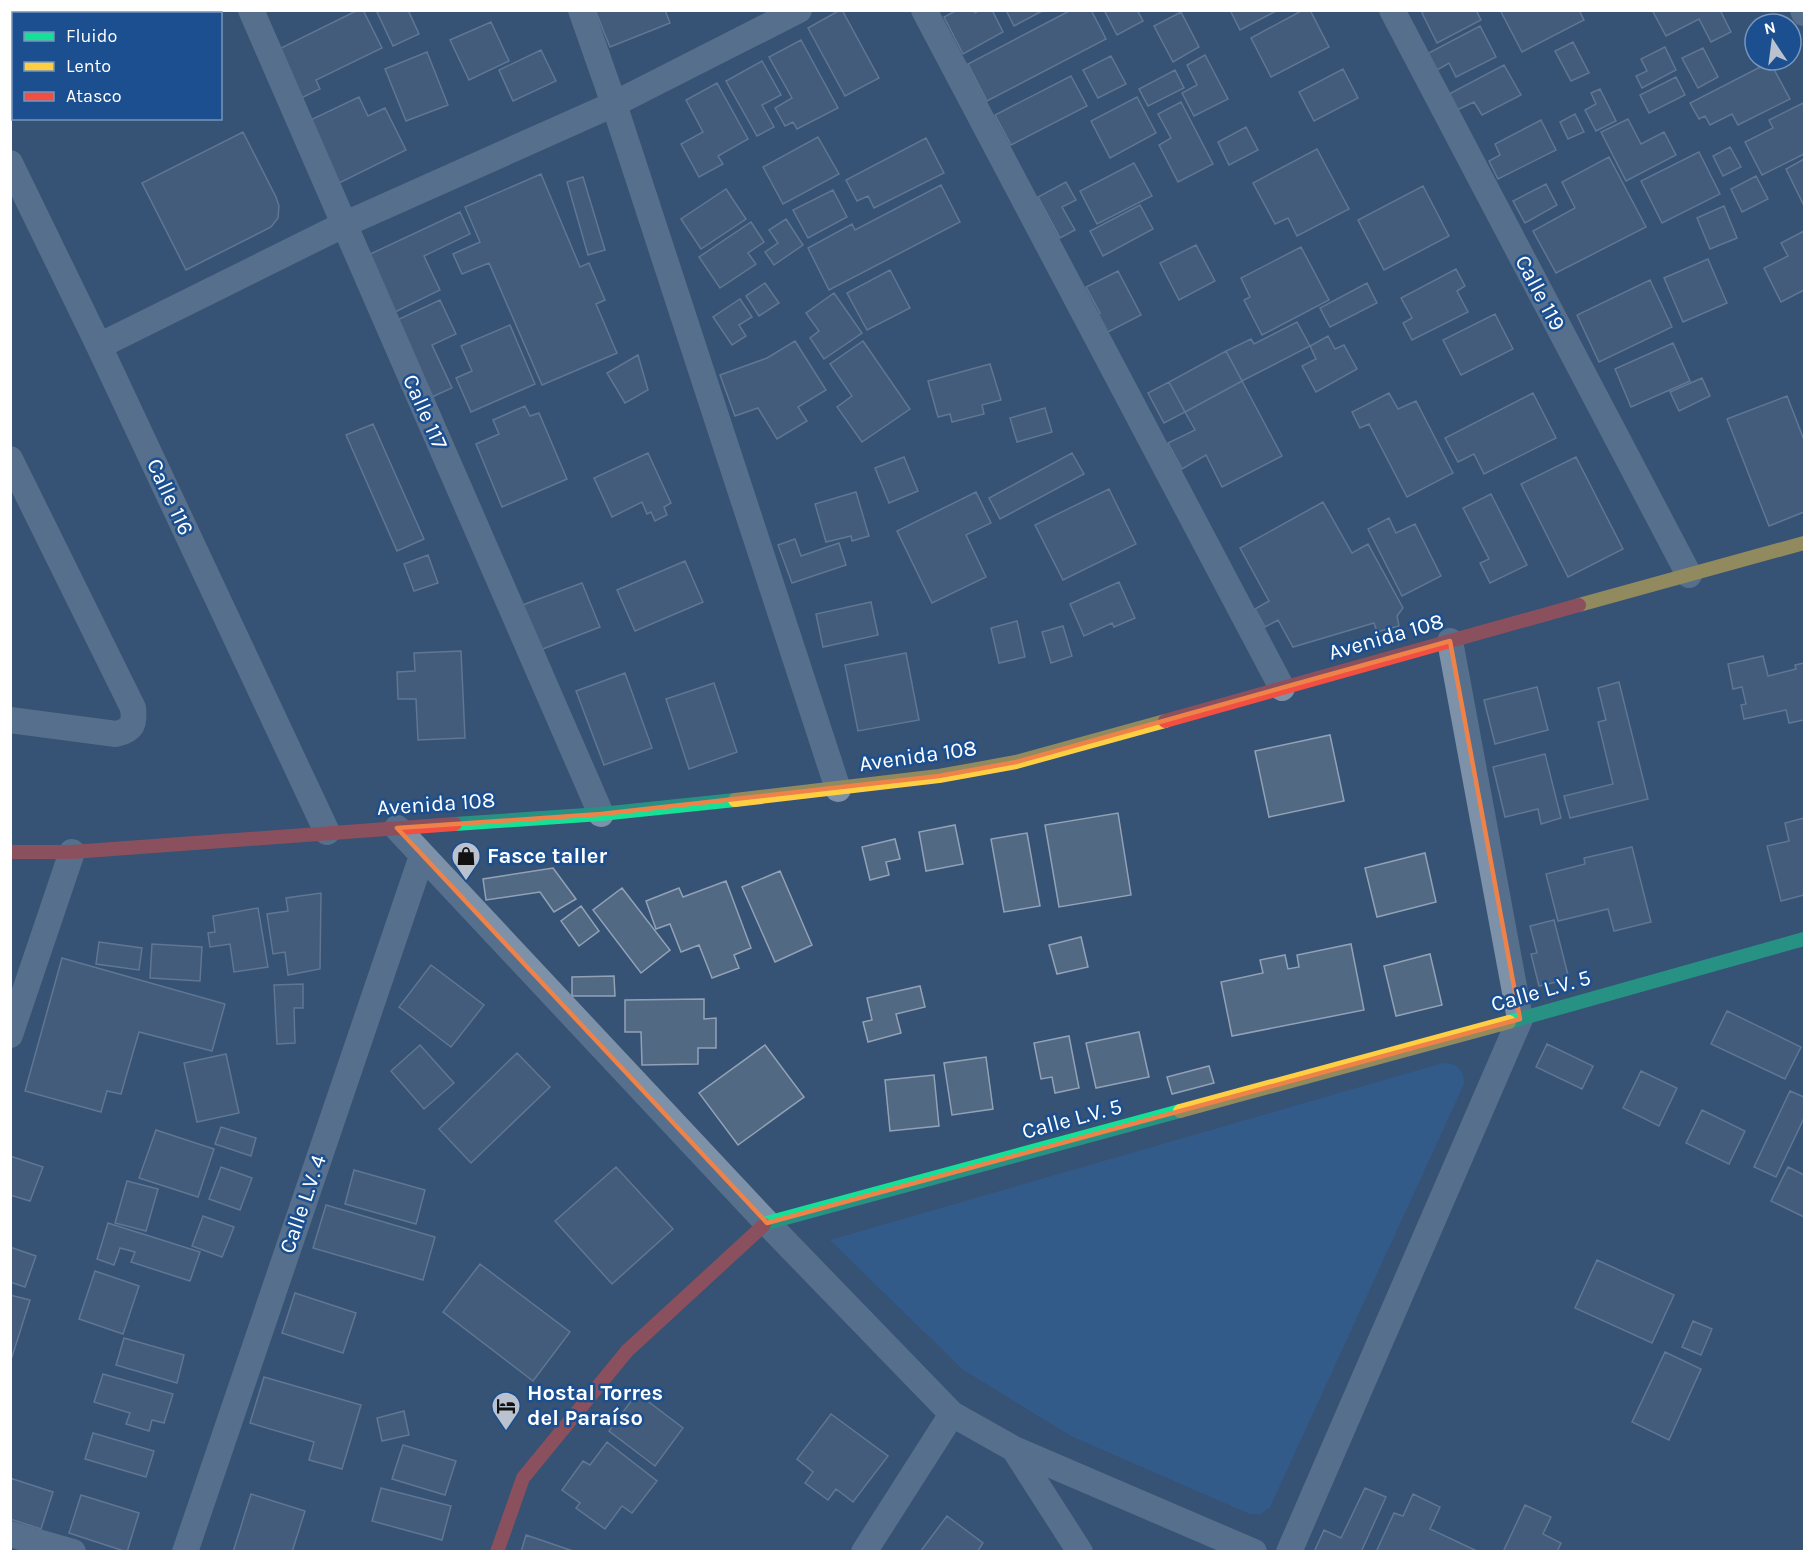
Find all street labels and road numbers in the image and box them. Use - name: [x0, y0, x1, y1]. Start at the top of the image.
- street label: Calle 119: [1509, 251, 1571, 335]
- street label: Calle 117: [397, 370, 453, 454]
- street label: Calle 116: [141, 455, 199, 539]
- street label: Avenida 108: [1325, 608, 1447, 666]
- street label: Avenida 108: [857, 735, 979, 777]
- street label: Avenida 108: [376, 787, 496, 821]
- street label: Calle L.V. 5: [1488, 964, 1594, 1018]
- street label: Calle L.V. 5: [1019, 1093, 1125, 1145]
- street label: Calle L.V. 4: [274, 1151, 332, 1257]

